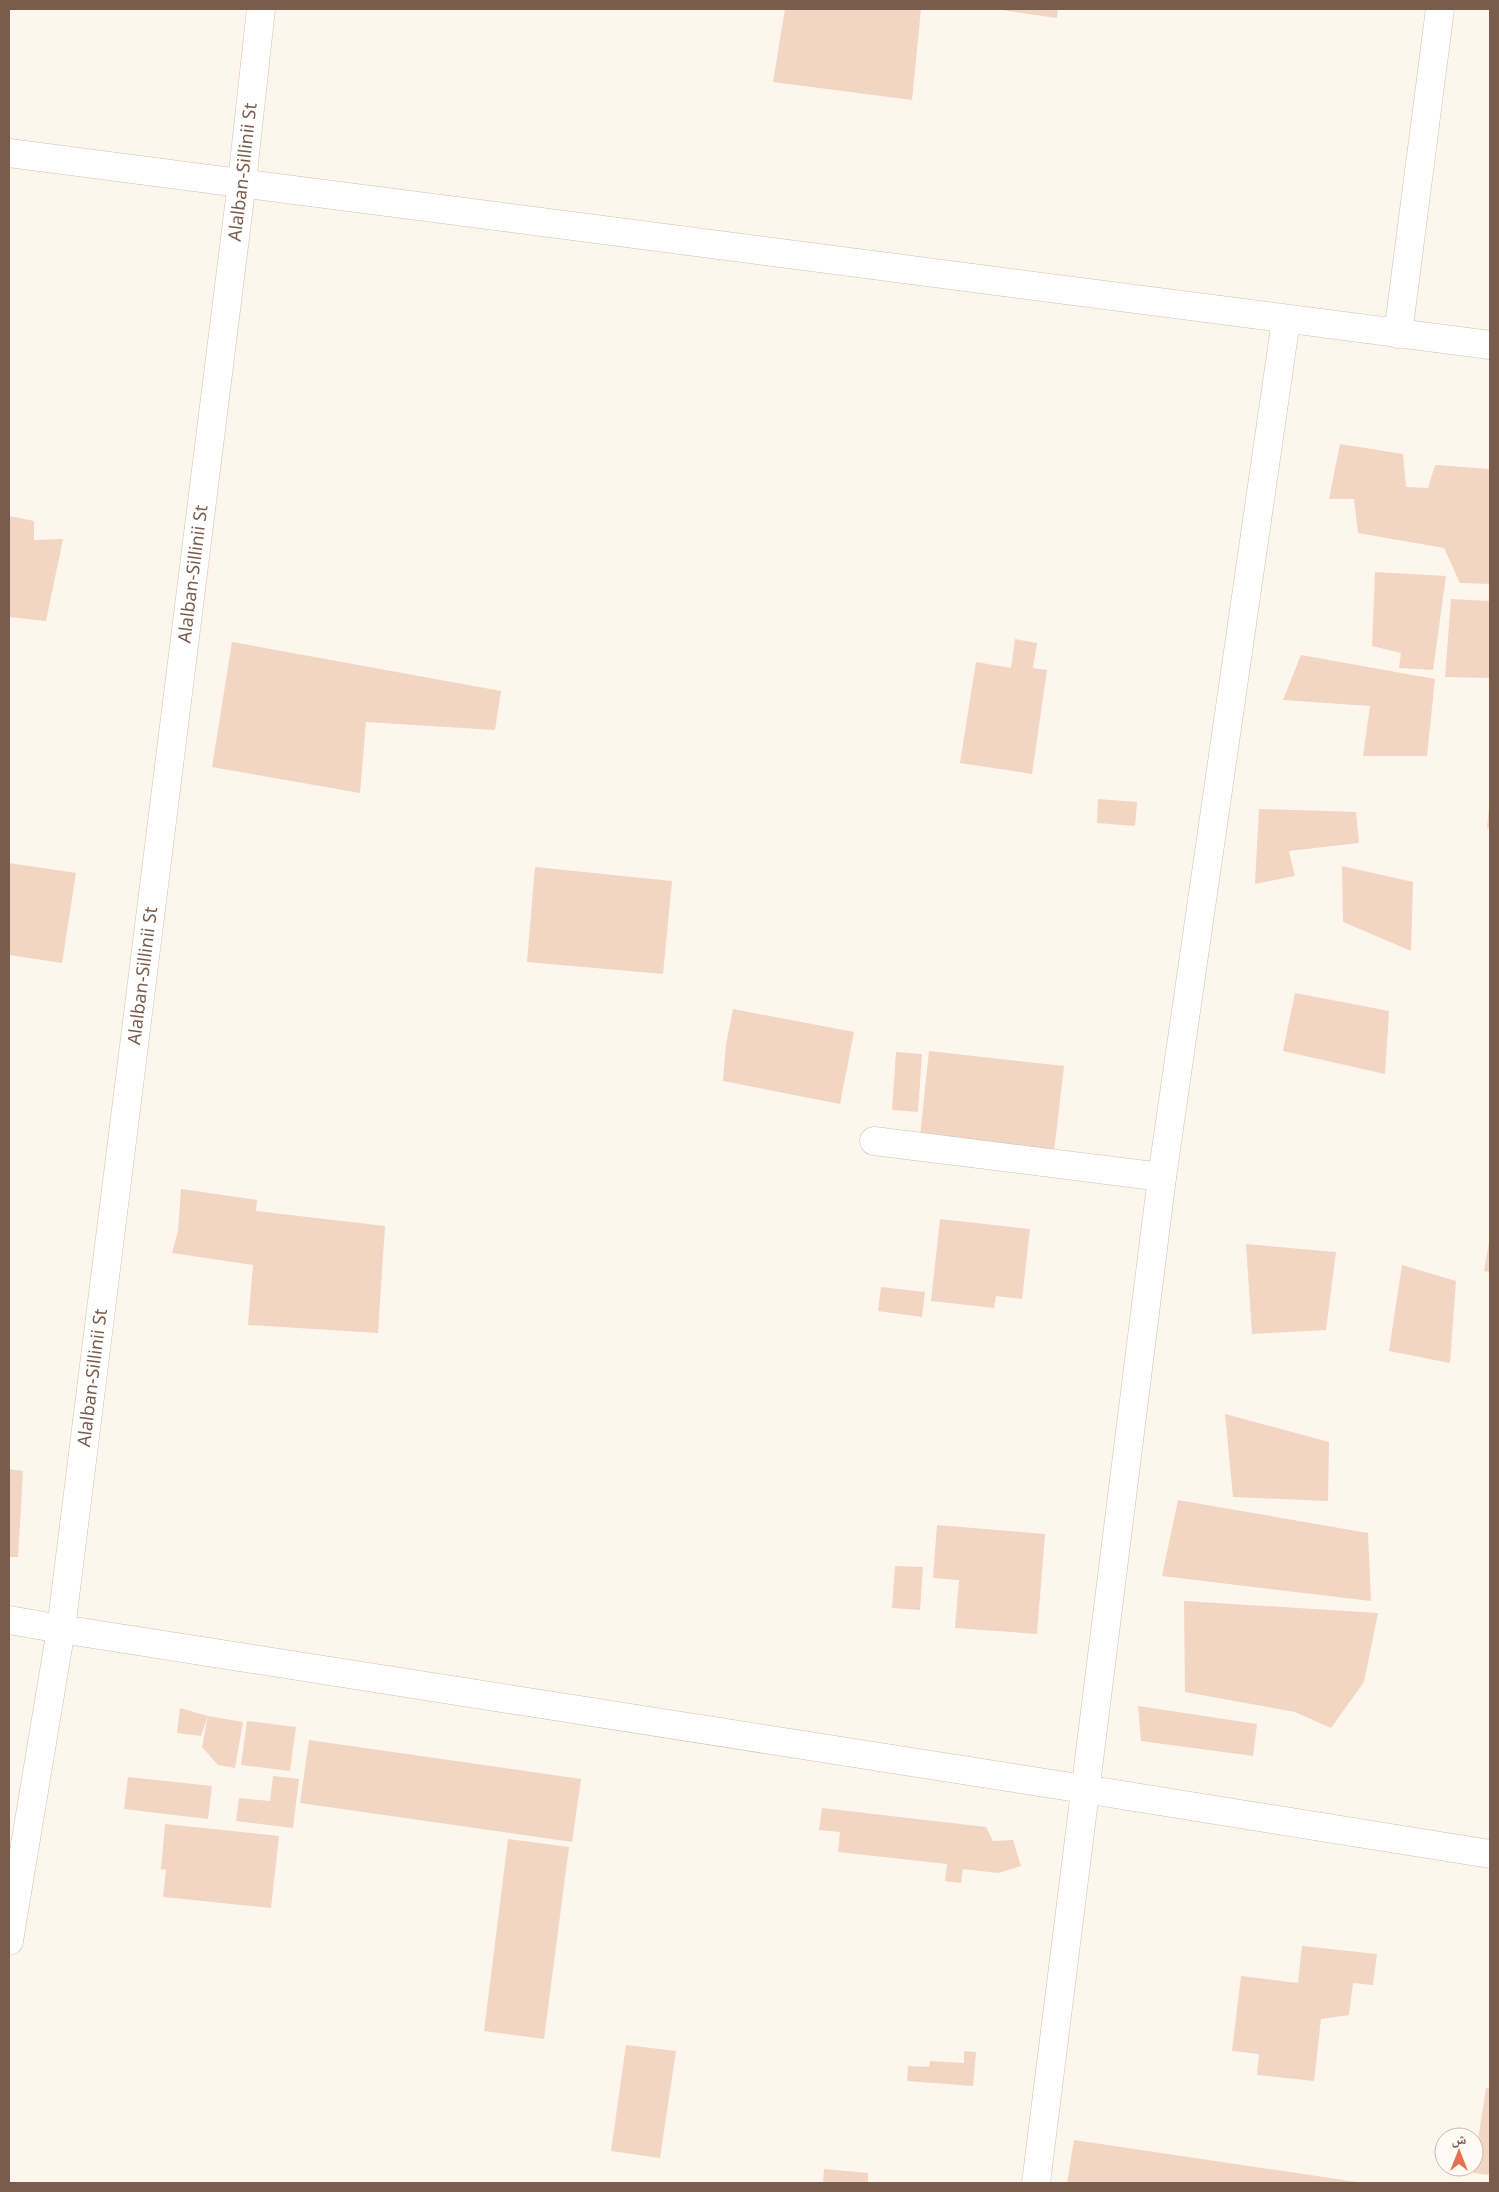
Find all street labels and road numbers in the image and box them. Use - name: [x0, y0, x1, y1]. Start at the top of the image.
- street label: Alalban-Sillinii St: [222, 101, 262, 242]
- street label: Alalban-Sillinii St: [171, 503, 213, 644]
- street label: Alalban-Sillinii St: [121, 905, 162, 1046]
- street label: Alalban-Sillinii St: [71, 1307, 112, 1448]

